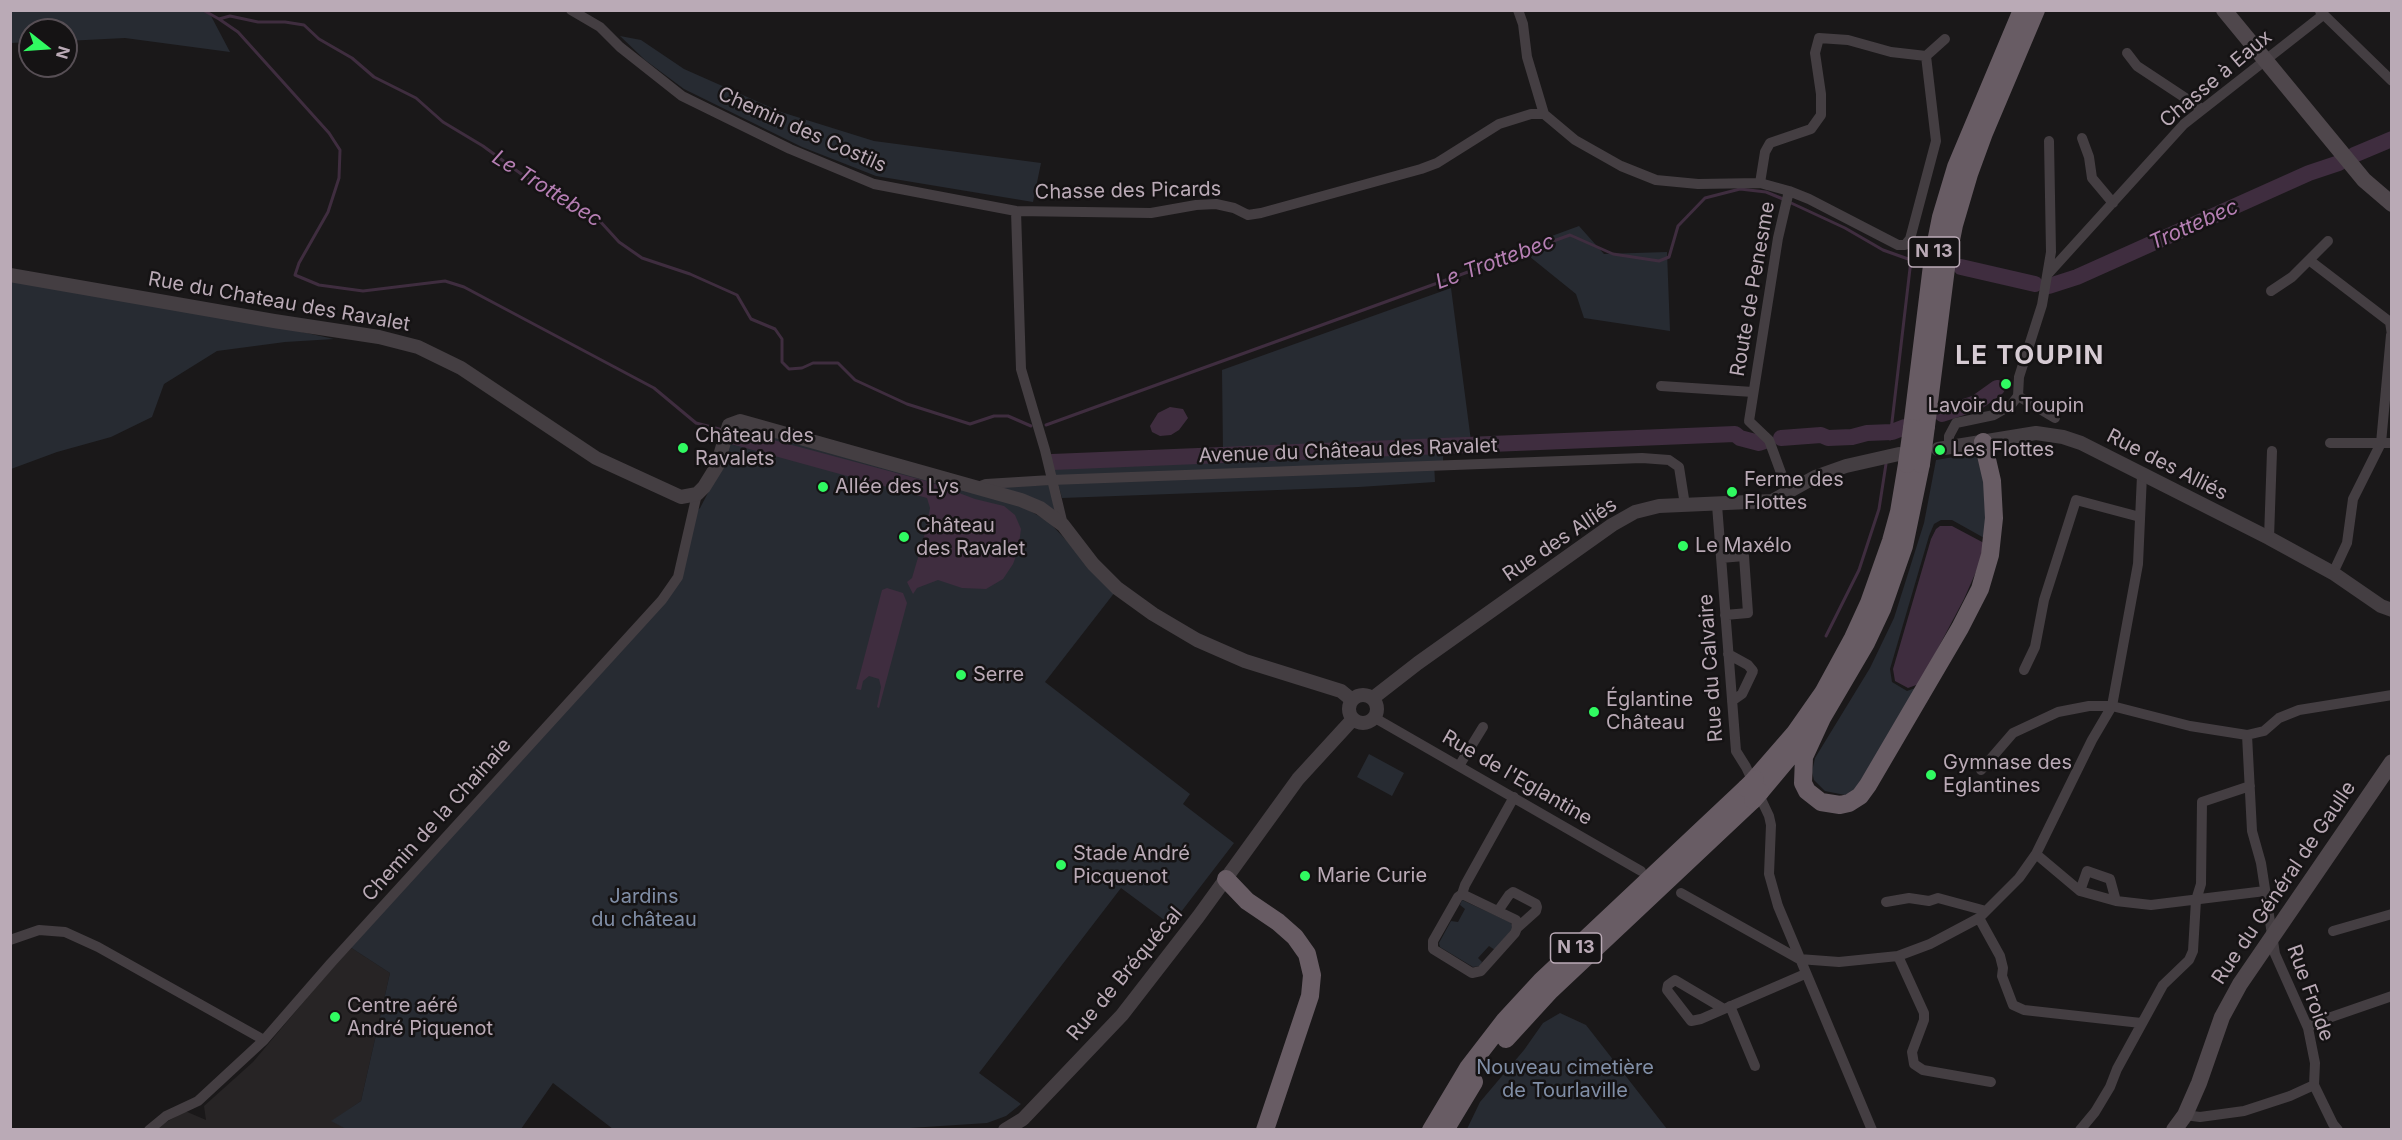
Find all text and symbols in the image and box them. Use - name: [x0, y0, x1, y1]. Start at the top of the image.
- north arrow: [18, 18, 78, 78]
- street label: Chasse à Eaux: [2155, 25, 2277, 133]
- text: N: [52, 44, 75, 61]
- street label: Chemin des Costils: [714, 82, 890, 178]
- water label: Le Trottebec: [488, 145, 606, 233]
- street label: Chasse des Picards: [1034, 177, 1222, 205]
- water label: Trottebec: [2146, 194, 2242, 256]
- street label: Route de Penesme: [1726, 200, 1780, 378]
- water label: Le Trottebec: [1432, 229, 1558, 295]
- road number: N 13: [1908, 237, 1960, 267]
- street label: Rue du Chateau des Ravalet: [146, 267, 412, 337]
- district label: LE TOUPIN: [1955, 340, 2105, 372]
- marker: Lavoir du Toupin: [1999, 377, 2013, 391]
- place label: Lavoir du Toupin: [1928, 394, 2084, 418]
- place label: Château des Ravalets: [695, 424, 814, 471]
- street label: Rue des Alliés: [2102, 424, 2232, 506]
- street label: Avenue du Château des Ravalet: [1198, 434, 1498, 468]
- place label: Les Flottes: [1952, 438, 2054, 462]
- marker: Château des Ravalets: [676, 441, 690, 455]
- marker: Les Flottes: [1933, 443, 1947, 457]
- place label: Ferme des Flottes: [1744, 468, 1844, 515]
- place label: Allée des Lys: [835, 475, 959, 499]
- marker: Allée des Lys: [816, 480, 830, 494]
- marker: Ferme des Flottes: [1725, 485, 1739, 499]
- street label: Rue des Alliés: [1498, 493, 1622, 587]
- place label: Château des Ravalet: [916, 514, 1025, 561]
- marker: Château des Ravalet: [897, 530, 911, 544]
- place label: Le Maxélo: [1695, 534, 1792, 558]
- marker: Le Maxélo: [1676, 539, 1690, 553]
- street label: Rue du Calvaire: [1694, 593, 1728, 743]
- place label: Serre: [973, 663, 1024, 687]
- marker: Serre: [954, 668, 968, 682]
- place label: Églantine Château: [1606, 688, 1693, 735]
- marker: Églantine Château: [1587, 705, 1601, 719]
- street label: Rue de l'Eglantine: [1438, 725, 1596, 831]
- street label: Chemin de la Chainaie: [357, 733, 517, 907]
- place label: Gymnase des Eglantines: [1943, 751, 2072, 798]
- marker: Gymnase des Eglantines: [1924, 768, 1938, 782]
- street label: Rue du Général de Gaulle: [2207, 777, 2361, 989]
- place label: Stade André Picquenot: [1073, 842, 1190, 889]
- marker: Stade André Picquenot: [1054, 858, 1068, 872]
- place label: Marie Curie: [1317, 864, 1427, 888]
- marker: Marie Curie: [1298, 869, 1312, 883]
- park label: Jardins du château: [591, 885, 697, 932]
- street label: Rue de Bréquécal: [1062, 902, 1188, 1046]
- road number: N 13: [1550, 933, 1602, 963]
- street label: Rue Froide: [2281, 941, 2339, 1045]
- place label: Centre aéré André Piquenot: [347, 994, 493, 1041]
- marker: Centre aéré André Piquenot: [328, 1010, 342, 1024]
- park label: Nouveau cimetière de Tourlaville: [1476, 1056, 1654, 1103]

